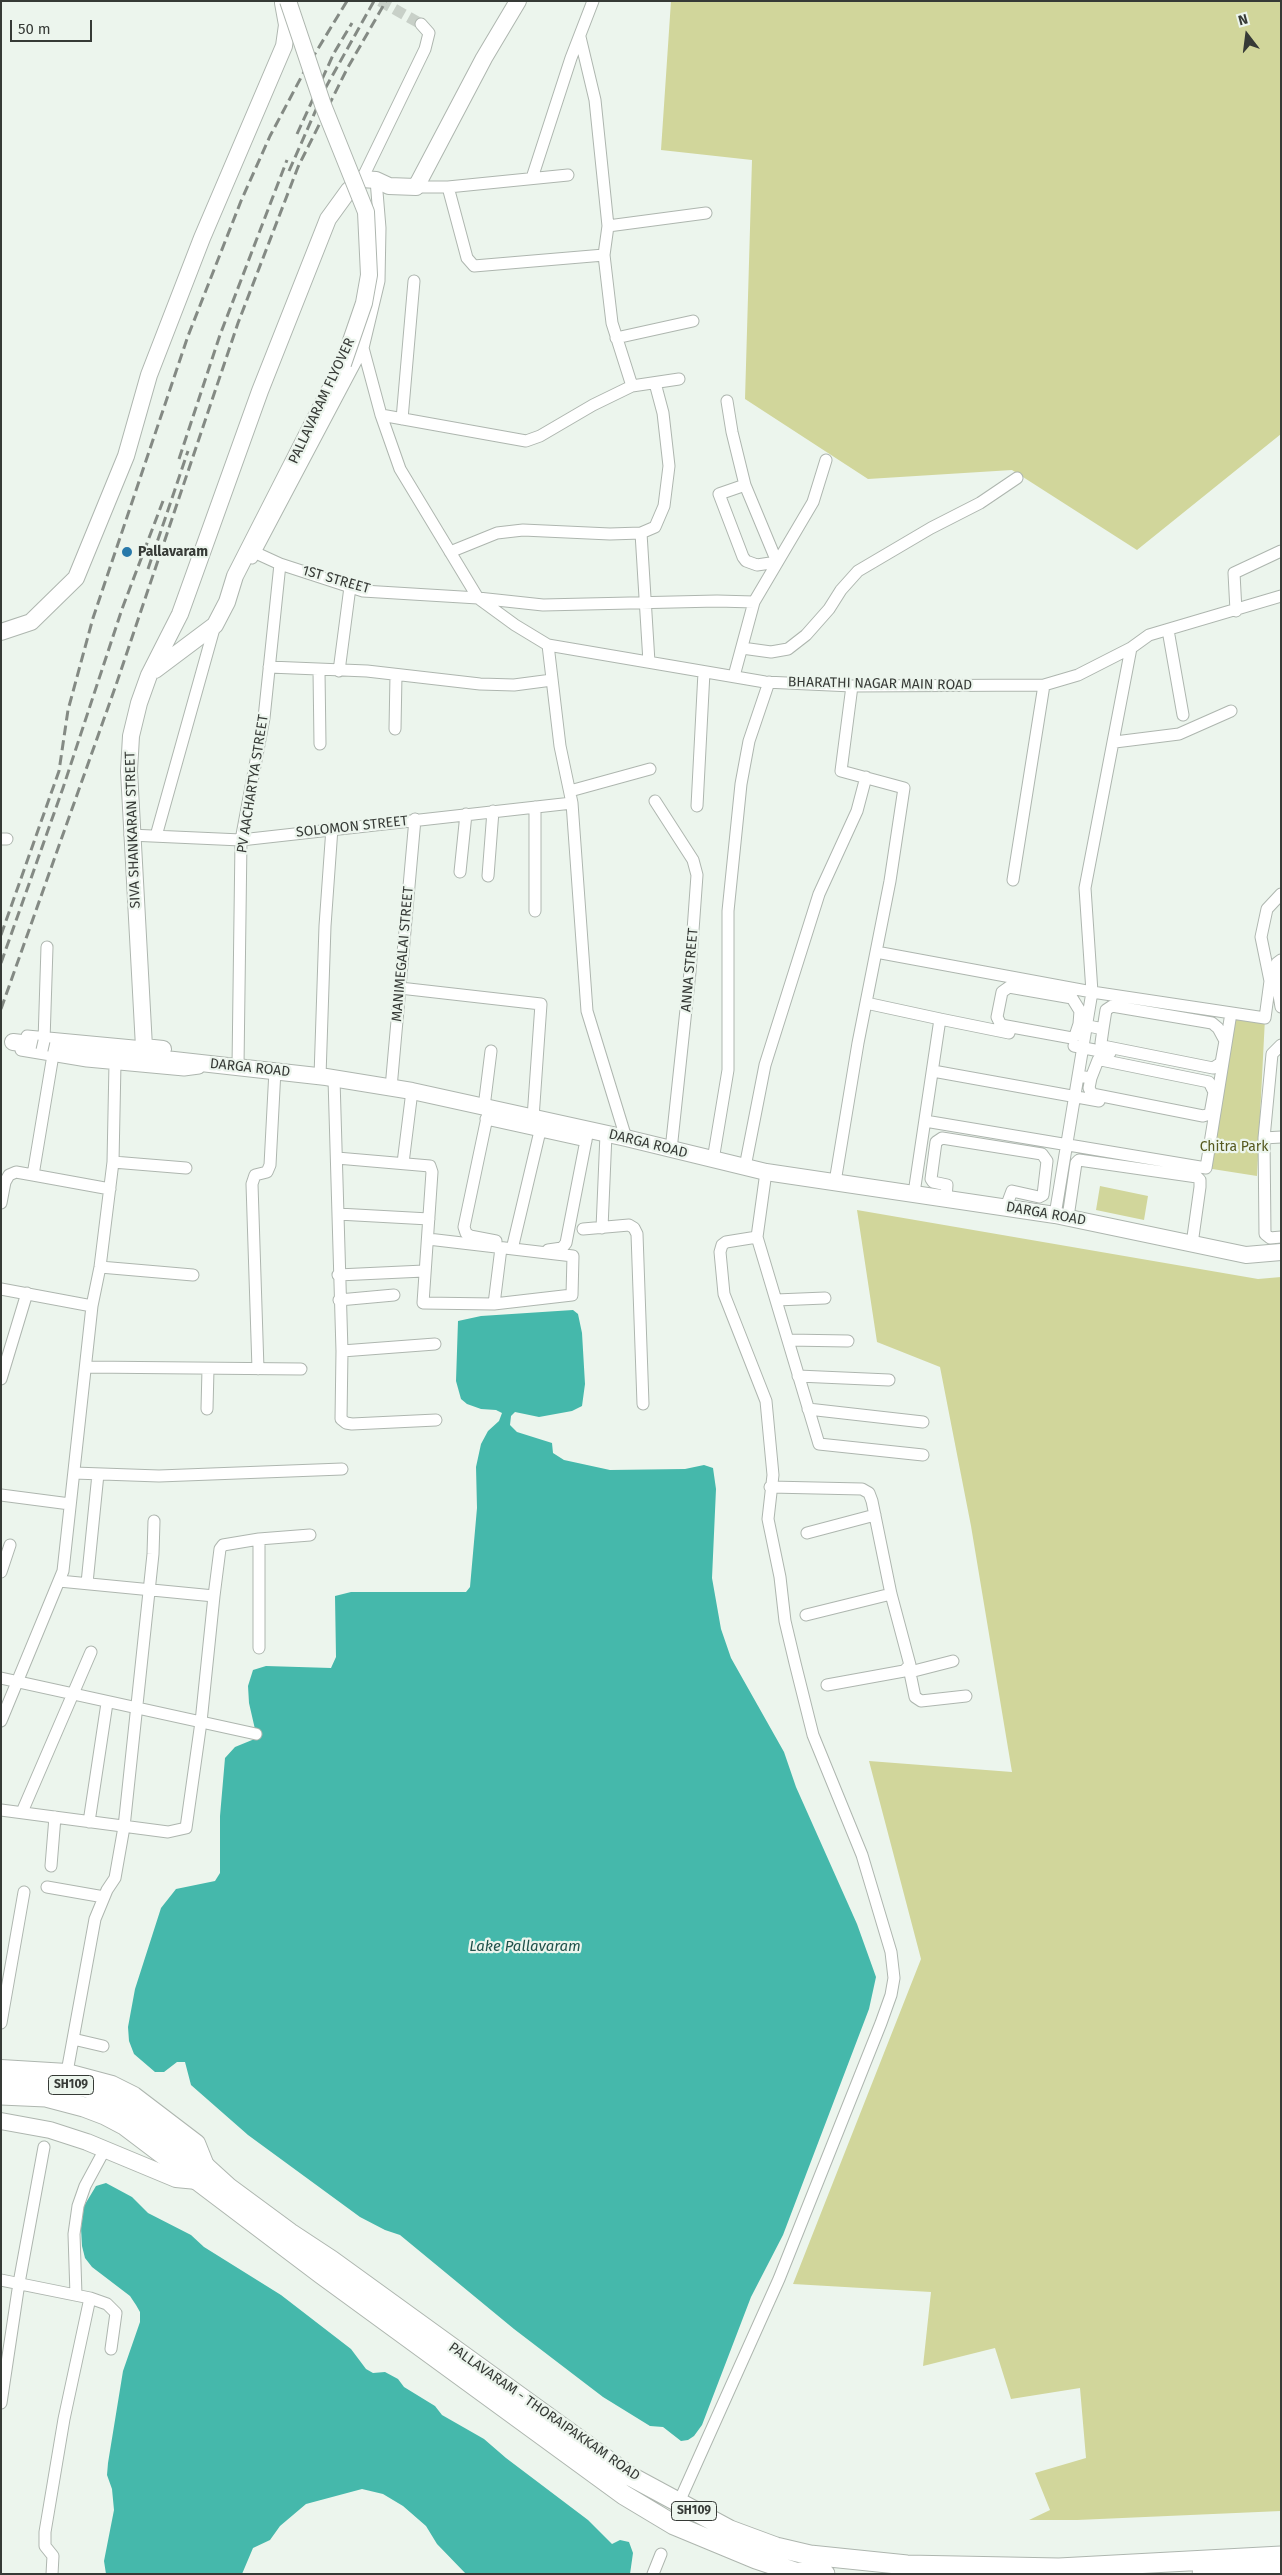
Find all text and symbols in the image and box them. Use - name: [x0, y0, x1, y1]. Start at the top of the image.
- scale bar: [12, 10, 95, 42]
- north arrow: [1222, 10, 1272, 60]
- text: N: [1236, 11, 1250, 29]
- text: 50 m: [18, 20, 51, 38]
- street label: PALLAVARAM FLYOVER: [285, 335, 359, 467]
- place label: Pallavaram: [138, 544, 208, 560]
- marker: Pallavaram: [120, 545, 134, 559]
- street label: 1ST STREET: [300, 562, 372, 598]
- street label: BHARATHI NAGAR MAIN ROAD: [788, 674, 972, 694]
- street label: PV AACHARTYA STREET: [234, 714, 272, 854]
- street label: SIVA SHANKARAN STREET: [122, 751, 144, 909]
- street label: SOLOMON STREET: [295, 813, 409, 841]
- street label: MANIMEGALAI STREET: [389, 886, 417, 1022]
- street label: ANNA STREET: [678, 927, 702, 1013]
- street label: DARGA ROAD: [209, 1055, 291, 1081]
- street label: DARGA ROAD: [607, 1126, 689, 1162]
- park label: Chitra Park: [1200, 1139, 1268, 1155]
- street label: DARGA ROAD: [1005, 1199, 1087, 1229]
- water label: Lake Pallavaram: [469, 1938, 581, 1956]
- road number: SH109: [48, 2076, 94, 2094]
- street label: PALLAVARAM - THORAIPAKKAM ROAD: [445, 2339, 643, 2485]
- road number: SH109: [672, 2502, 716, 2520]

